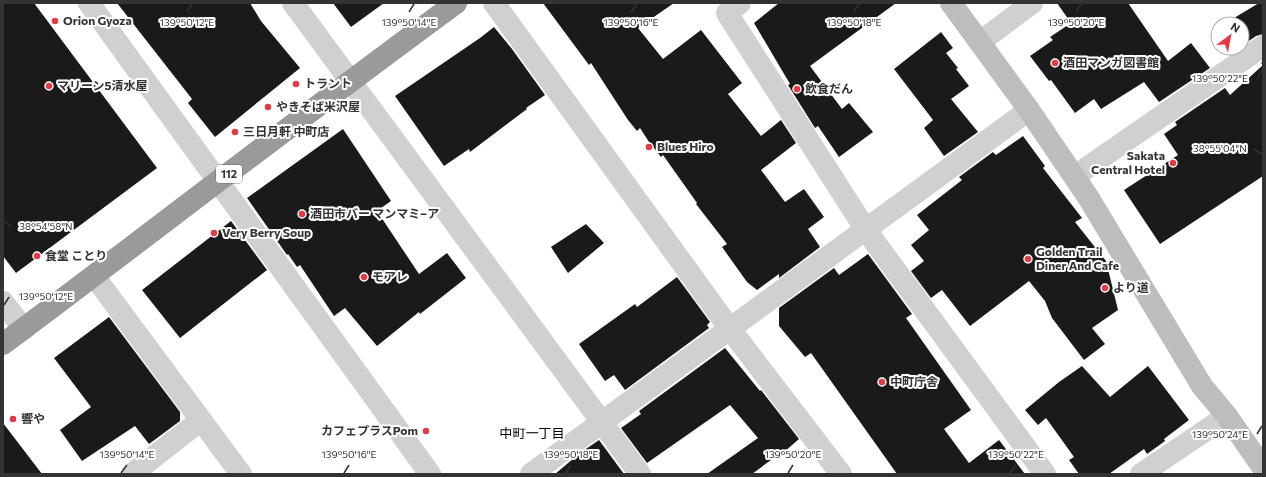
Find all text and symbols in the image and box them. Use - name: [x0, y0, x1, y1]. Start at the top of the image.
- place label: Orion Gyoza: [63, 13, 132, 27]
- marker: Orion Gyoza: [50, 16, 60, 26]
- text: 139°50'12"E: [160, 16, 214, 28]
- text: 139°50'14"E: [382, 16, 437, 28]
- text: 139°50'16"E: [603, 16, 659, 28]
- text: 139°50'18"E: [826, 16, 882, 28]
- text: 139°50'20"E: [1048, 16, 1104, 28]
- north arrow: [1210, 16, 1250, 56]
- text: N: [1229, 19, 1243, 35]
- place label: 酒田マンガ図書館: [1063, 55, 1159, 69]
- marker: 酒田マンガ図書館: [1050, 58, 1060, 68]
- text: 139°50'22"E: [1192, 72, 1248, 84]
- place label: トラント: [304, 76, 352, 90]
- place label: マリーン5清水屋: [57, 78, 147, 92]
- marker: トラント: [291, 79, 301, 89]
- marker: マリーン5清水屋: [44, 81, 54, 91]
- place label: 飲食だん: [805, 81, 853, 95]
- marker: 飲食だん: [792, 84, 802, 94]
- place label: やきそば米沢屋: [276, 99, 360, 113]
- marker: やきそば米沢屋: [263, 102, 273, 112]
- place label: 三日月軒 中町店: [243, 124, 329, 138]
- marker: 三日月軒 中町店: [230, 127, 240, 137]
- place label: Blues Hiro: [657, 139, 714, 153]
- marker: Blues Hiro: [644, 142, 654, 152]
- text: 38°55'04"N: [1193, 142, 1247, 154]
- place label: Sakata Central Hotel: [1091, 148, 1165, 176]
- marker: Sakata Central Hotel: [1168, 158, 1178, 168]
- road number: 112: [216, 165, 242, 183]
- place label: 酒田市バー マンマミ−ア: [310, 206, 439, 220]
- marker: 酒田市バー マンマミ−ア: [297, 209, 307, 219]
- text: 38°54'58"N: [19, 220, 73, 232]
- place label: Very Berry Soup: [222, 225, 311, 239]
- marker: Very Berry Soup: [209, 228, 219, 238]
- place label: Golden Trail Diner And Cafe: [1036, 244, 1119, 272]
- place label: 食堂 ことり: [45, 248, 107, 262]
- marker: 食堂 ことり: [32, 251, 42, 261]
- marker: Golden Trail Diner And Cafe: [1023, 254, 1033, 264]
- place label: モアレ: [372, 269, 408, 283]
- marker: モアレ: [359, 272, 369, 282]
- place label: より道: [1113, 280, 1149, 294]
- marker: より道: [1100, 283, 1110, 293]
- text: 139°50'12"E: [19, 290, 73, 302]
- place label: 中町庁舎: [890, 374, 938, 388]
- marker: 中町庁舎: [877, 377, 887, 387]
- place label: 響や: [21, 411, 45, 425]
- marker: 響や: [8, 414, 18, 424]
- place label: カフェプラスPom: [321, 423, 418, 437]
- district label: 中町一丁目: [499, 425, 565, 441]
- marker: カフェプラスPom: [421, 426, 431, 436]
- text: 139°50'24"E: [1192, 428, 1248, 440]
- text: 139°50'14"E: [100, 448, 155, 460]
- text: 139°50'16"E: [321, 448, 377, 460]
- text: 139°50'18"E: [543, 448, 599, 460]
- text: 139°50'20"E: [765, 448, 821, 460]
- text: 139°50'22"E: [988, 448, 1044, 460]

